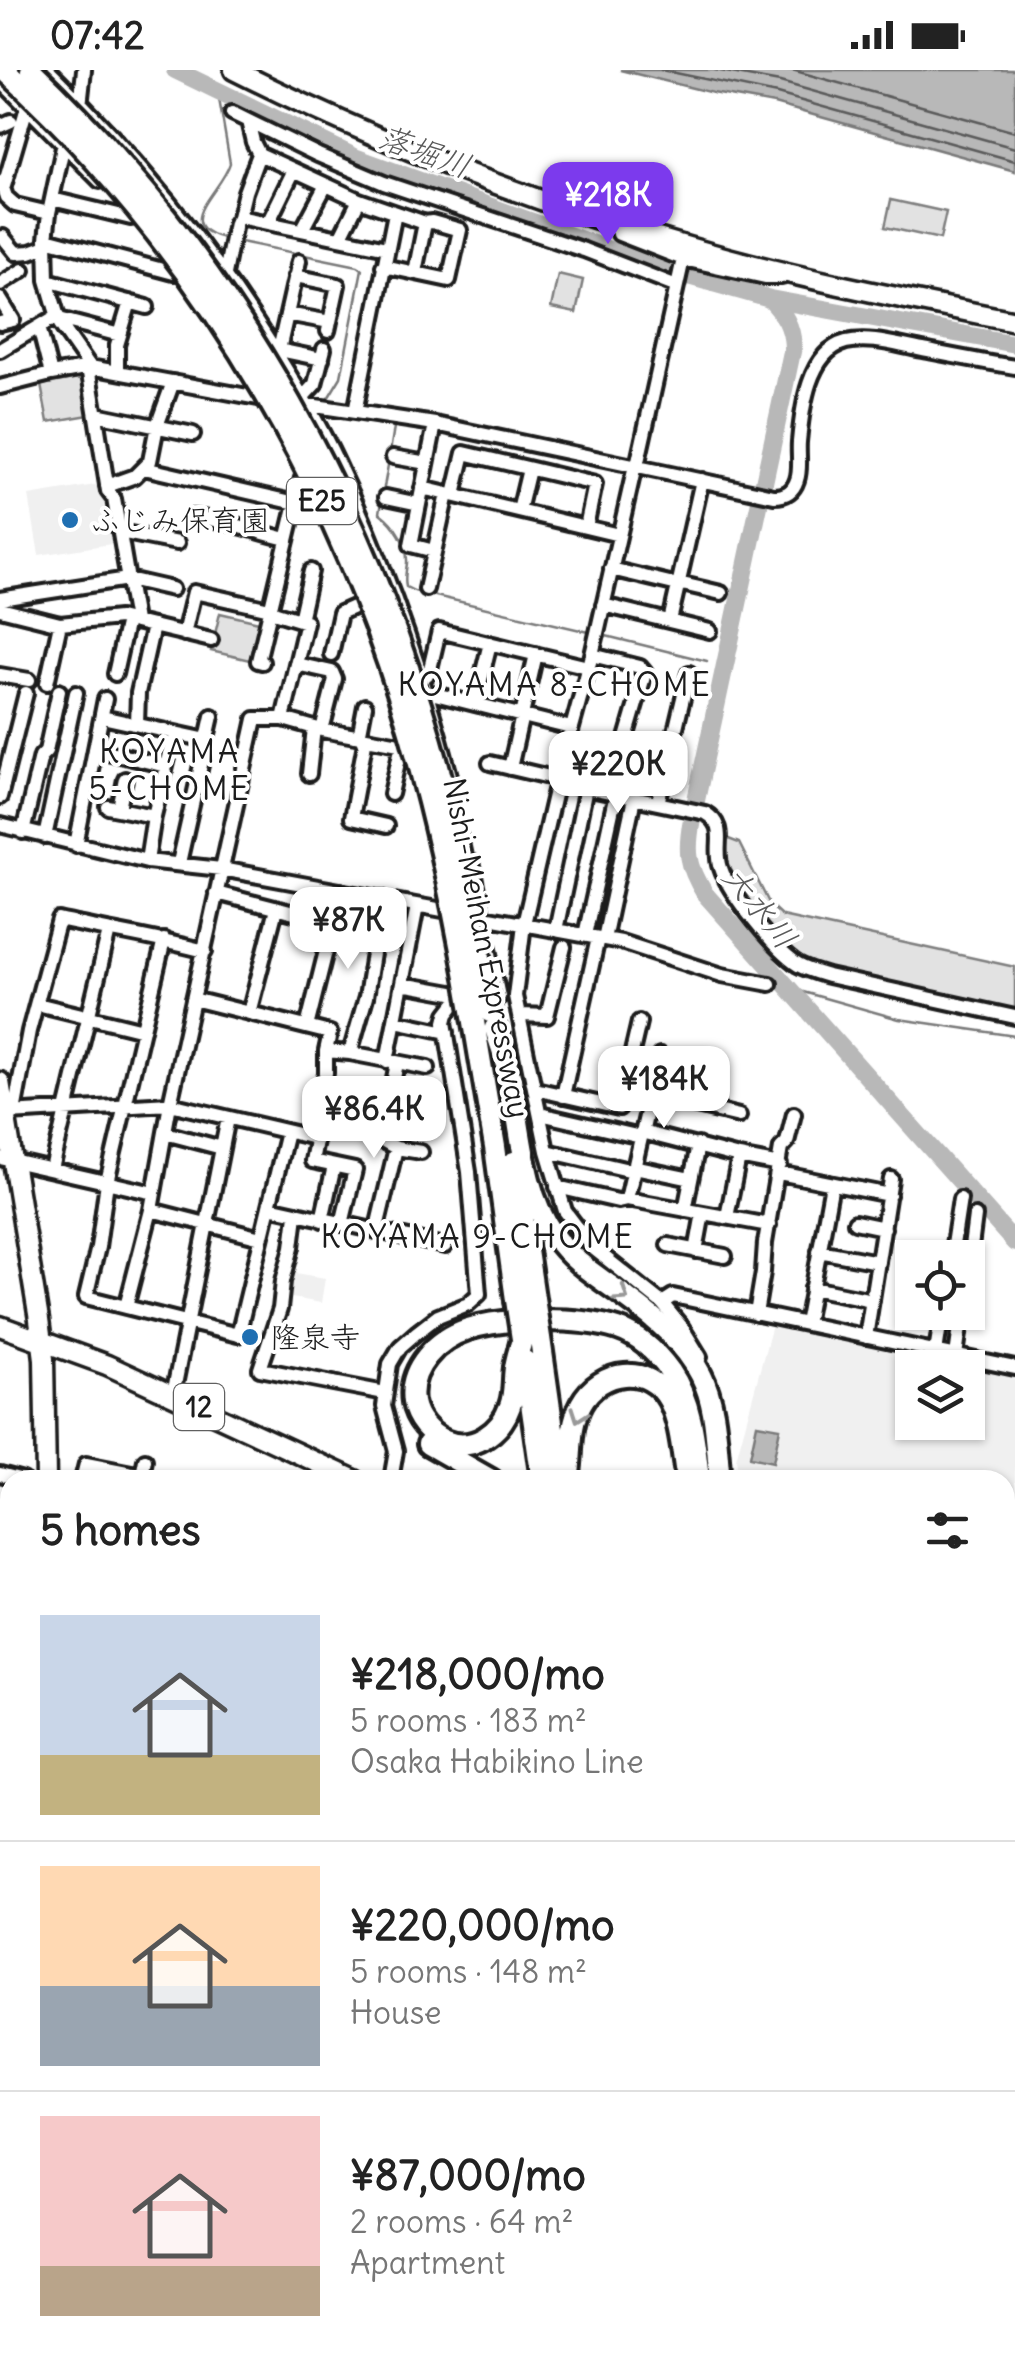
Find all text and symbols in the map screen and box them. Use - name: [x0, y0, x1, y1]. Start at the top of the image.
- text: 07:42: [50, 12, 144, 59]
- water label: 落堀川: [373, 115, 477, 187]
- pin: ¥218K: [538, 162, 678, 247]
- text: ¥218K: [564, 174, 652, 215]
- road number: E25: [287, 478, 357, 524]
- place label: ふじみ保育園: [90, 501, 270, 539]
- marker: ふじみ保育園: [59, 509, 81, 531]
- district label: KOYAMA 8-CHOME: [398, 664, 712, 705]
- district label: KOYAMA 5-CHOME: [89, 731, 251, 809]
- pin: ¥220K: [548, 731, 688, 816]
- text: ¥220K: [571, 743, 665, 784]
- street label: Nishi-Meihan Expressway: [435, 775, 539, 1121]
- water label: 大水川: [714, 857, 806, 957]
- pin: ¥87K: [289, 887, 407, 972]
- text: ¥87K: [312, 899, 384, 940]
- pin: ¥184K: [594, 1046, 734, 1131]
- text: ¥184K: [620, 1058, 708, 1099]
- pin: ¥86.4K: [293, 1076, 455, 1161]
- text: ¥86.4K: [324, 1088, 424, 1129]
- district label: KOYAMA 9-CHOME: [321, 1216, 635, 1257]
- map controls: [895, 1240, 985, 1440]
- button: locate: [895, 1240, 985, 1330]
- one-way arrow: [610, 1283, 629, 1301]
- place label: 隆泉寺: [270, 1318, 360, 1356]
- marker: 隆泉寺: [239, 1326, 261, 1348]
- button: layers: [895, 1350, 985, 1440]
- road number: 12: [174, 1384, 224, 1430]
- one-way arrow: [570, 1406, 590, 1423]
- icon: filters: [920, 1503, 975, 1558]
- text: 5 homes: [40, 1504, 201, 1556]
- text: ¥218,000/mo: [350, 1648, 605, 1700]
- icon: home: [120, 1655, 240, 1775]
- text: 5 rooms · 183 m²: [350, 1700, 587, 1741]
- text: Osaka Habikino Line: [350, 1741, 644, 1782]
- text: ¥220,000/mo: [350, 1899, 615, 1951]
- icon: home: [120, 1906, 240, 2026]
- text: 5 rooms · 148 m²: [350, 1951, 587, 1992]
- text: House: [350, 1992, 441, 2033]
- text: ¥87,000/mo: [350, 2149, 586, 2201]
- icon: home: [120, 2156, 240, 2276]
- text: 2 rooms · 64 m²: [350, 2201, 573, 2242]
- text: Apartment: [350, 2242, 505, 2283]

